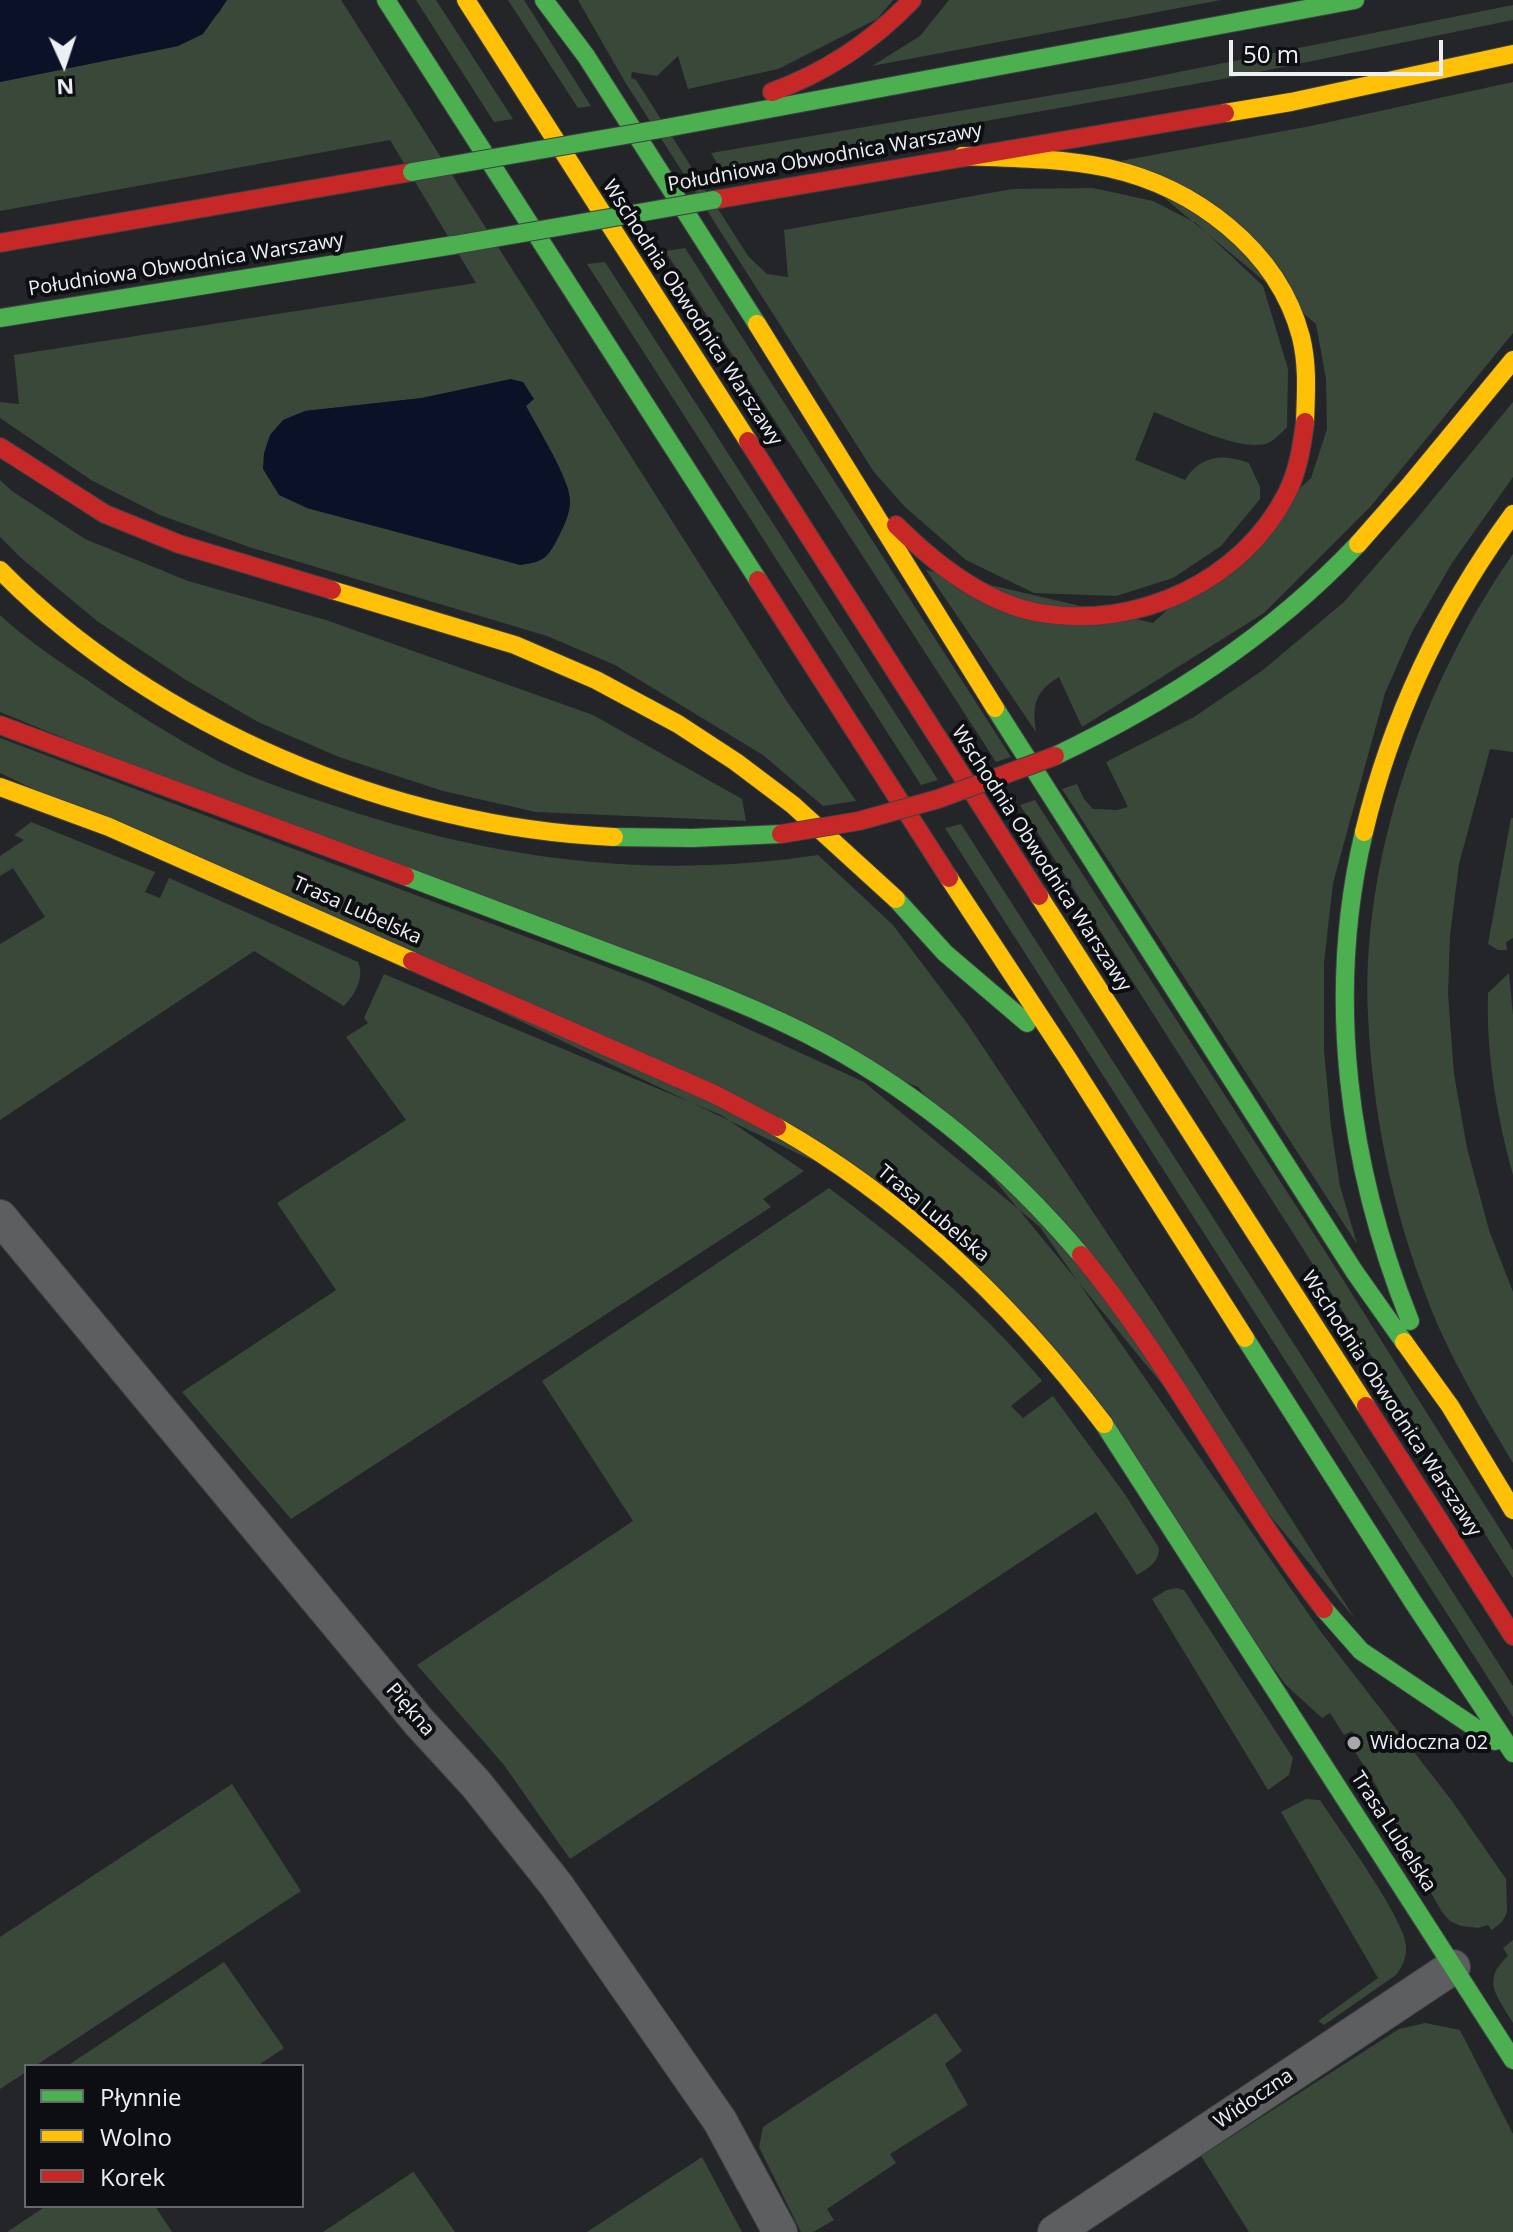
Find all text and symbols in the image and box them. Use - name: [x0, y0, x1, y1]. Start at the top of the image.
- north arrow: [24, 24, 104, 104]
- scale bar: [1233, 24, 1447, 74]
- text: 50 m: [1243, 37, 1299, 70]
- text: N: [56, 73, 75, 103]
- street label: Południowa Obwodnica Warszawy: [666, 119, 984, 197]
- street label: Wschodnia Obwodnica Warszawy: [597, 176, 787, 450]
- street label: Południowa Obwodnica Warszawy: [27, 228, 345, 302]
- street label: Wschodnia Obwodnica Warszawy: [946, 722, 1136, 996]
- street label: Trasa Lubelska: [289, 872, 425, 950]
- street label: Trasa Lubelska: [872, 1160, 994, 1268]
- street label: Wschodnia Obwodnica Warszawy: [1296, 1267, 1486, 1541]
- street label: Piękna: [381, 1679, 439, 1741]
- place label: Widoczna 02: [1370, 1731, 1488, 1755]
- marker: Widoczna 02: [1345, 1734, 1363, 1752]
- street label: Trasa Lubelska: [1345, 1767, 1441, 1897]
- legend: [24, 2064, 304, 2208]
- street label: Widoczna: [1210, 2064, 1298, 2134]
- text: Płynnie: [100, 2080, 182, 2113]
- text: Wolno: [100, 2120, 172, 2153]
- text: Korek: [100, 2160, 165, 2193]

